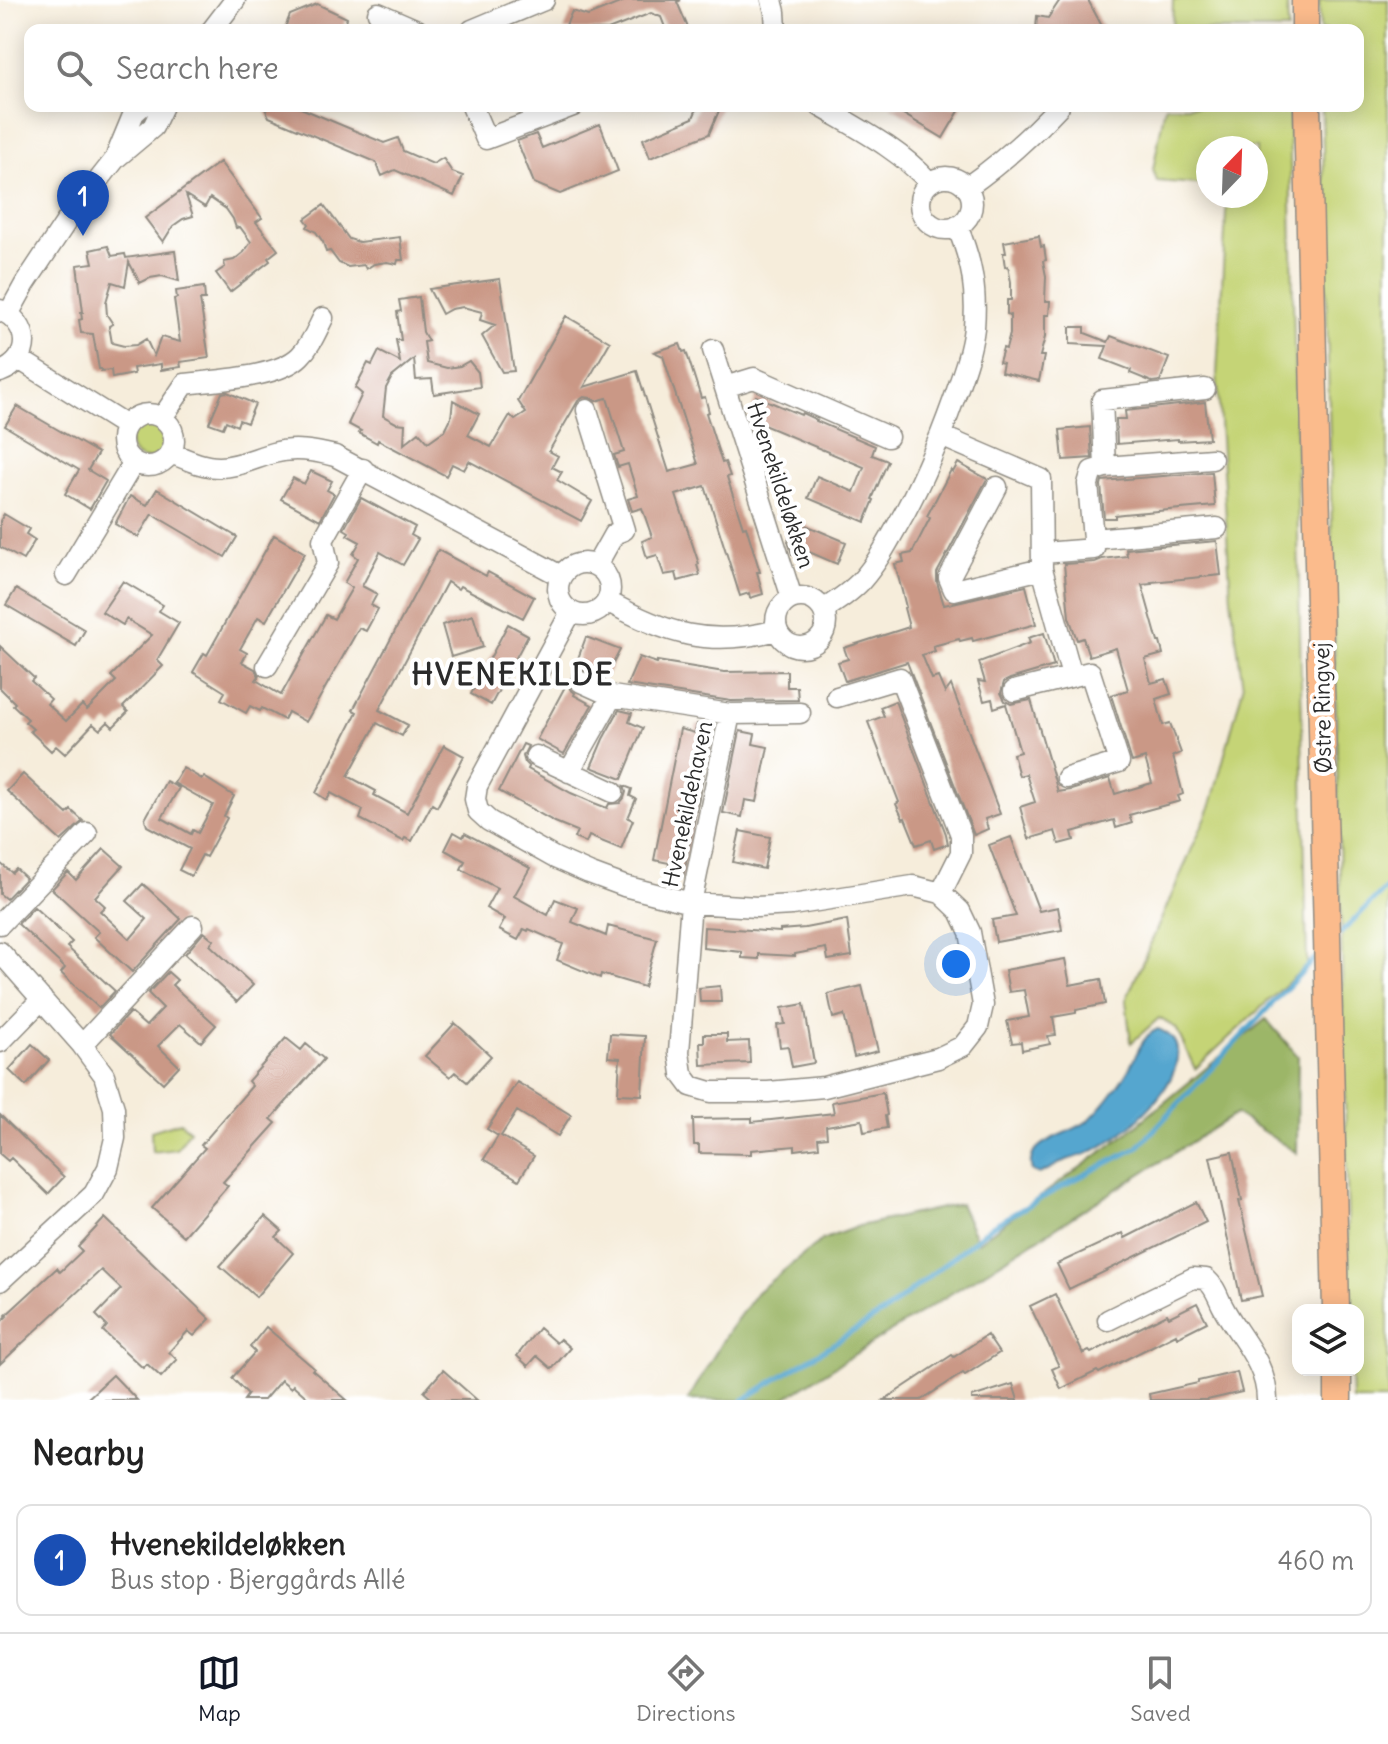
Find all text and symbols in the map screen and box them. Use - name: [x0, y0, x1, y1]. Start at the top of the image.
- search box: [24, 24, 1364, 112]
- icon: search: [52, 46, 96, 90]
- text: Search here: [116, 49, 279, 87]
- north arrow: [1196, 136, 1268, 208]
- pin: 1: [57, 170, 109, 236]
- street label: Hvenekildeløkken: [741, 398, 821, 572]
- street label: Østre Ringvej: [1307, 642, 1337, 774]
- district label: HVENEKILDE: [411, 655, 615, 693]
- street label: Hvenekildehaven: [656, 718, 718, 890]
- your location: [936, 944, 976, 984]
- map controls: [1292, 1304, 1364, 1376]
- button: layers: [1292, 1304, 1364, 1376]
- text: Nearby: [32, 1431, 145, 1474]
- text: Hvenekildeløkken: [110, 1525, 346, 1563]
- text: 1: [55, 1544, 65, 1577]
- text: 460 m: [1278, 1544, 1354, 1577]
- text: Bus stop · Bjerggårds Allé: [110, 1563, 405, 1596]
- tab: Map: [197, 1651, 241, 1727]
- tab: Directions: [636, 1651, 736, 1727]
- tab: Saved: [1130, 1651, 1191, 1727]

